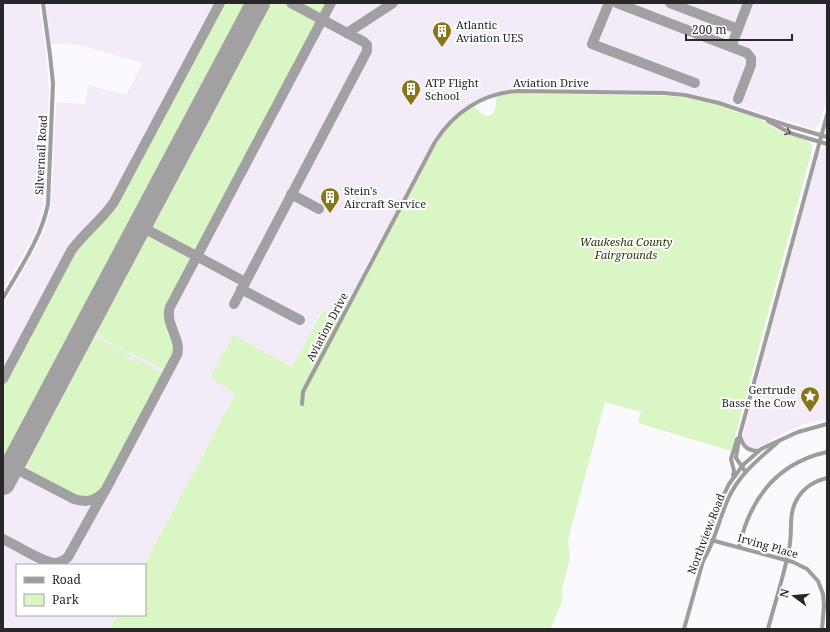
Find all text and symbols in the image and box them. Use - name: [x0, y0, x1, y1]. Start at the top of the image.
- scale bar: [686, 16, 792, 42]
- place label: Atlantic Aviation UES: [456, 17, 524, 45]
- building icon: Atlantic Aviation UES: [431, 20, 453, 48]
- text: 200 m: [692, 21, 727, 38]
- place label: ATP Flight School: [425, 75, 479, 103]
- street label: Aviation Drive: [513, 75, 589, 90]
- building icon: ATP Flight School: [400, 78, 422, 106]
- street label: Silvernail Road: [31, 114, 50, 195]
- one-way arrow: [785, 127, 792, 135]
- place label: Stein's Aircraft Service: [344, 183, 426, 211]
- building icon: Stein's Aircraft Service: [319, 186, 341, 214]
- park label: Waukesha County Fairgrounds: [580, 234, 672, 262]
- street label: Aviation Drive: [302, 290, 351, 364]
- place label: Gertrude Basse the Cow: [722, 382, 797, 410]
- place icon: Gertrude Basse the Cow: [799, 385, 821, 413]
- street label: Northview Road: [683, 491, 728, 576]
- street label: Irving Place: [736, 530, 800, 561]
- legend: [16, 564, 146, 616]
- text: Road: [52, 571, 82, 588]
- north arrow: [774, 576, 814, 616]
- text: N: [776, 587, 792, 599]
- text: Park: [52, 591, 80, 608]

